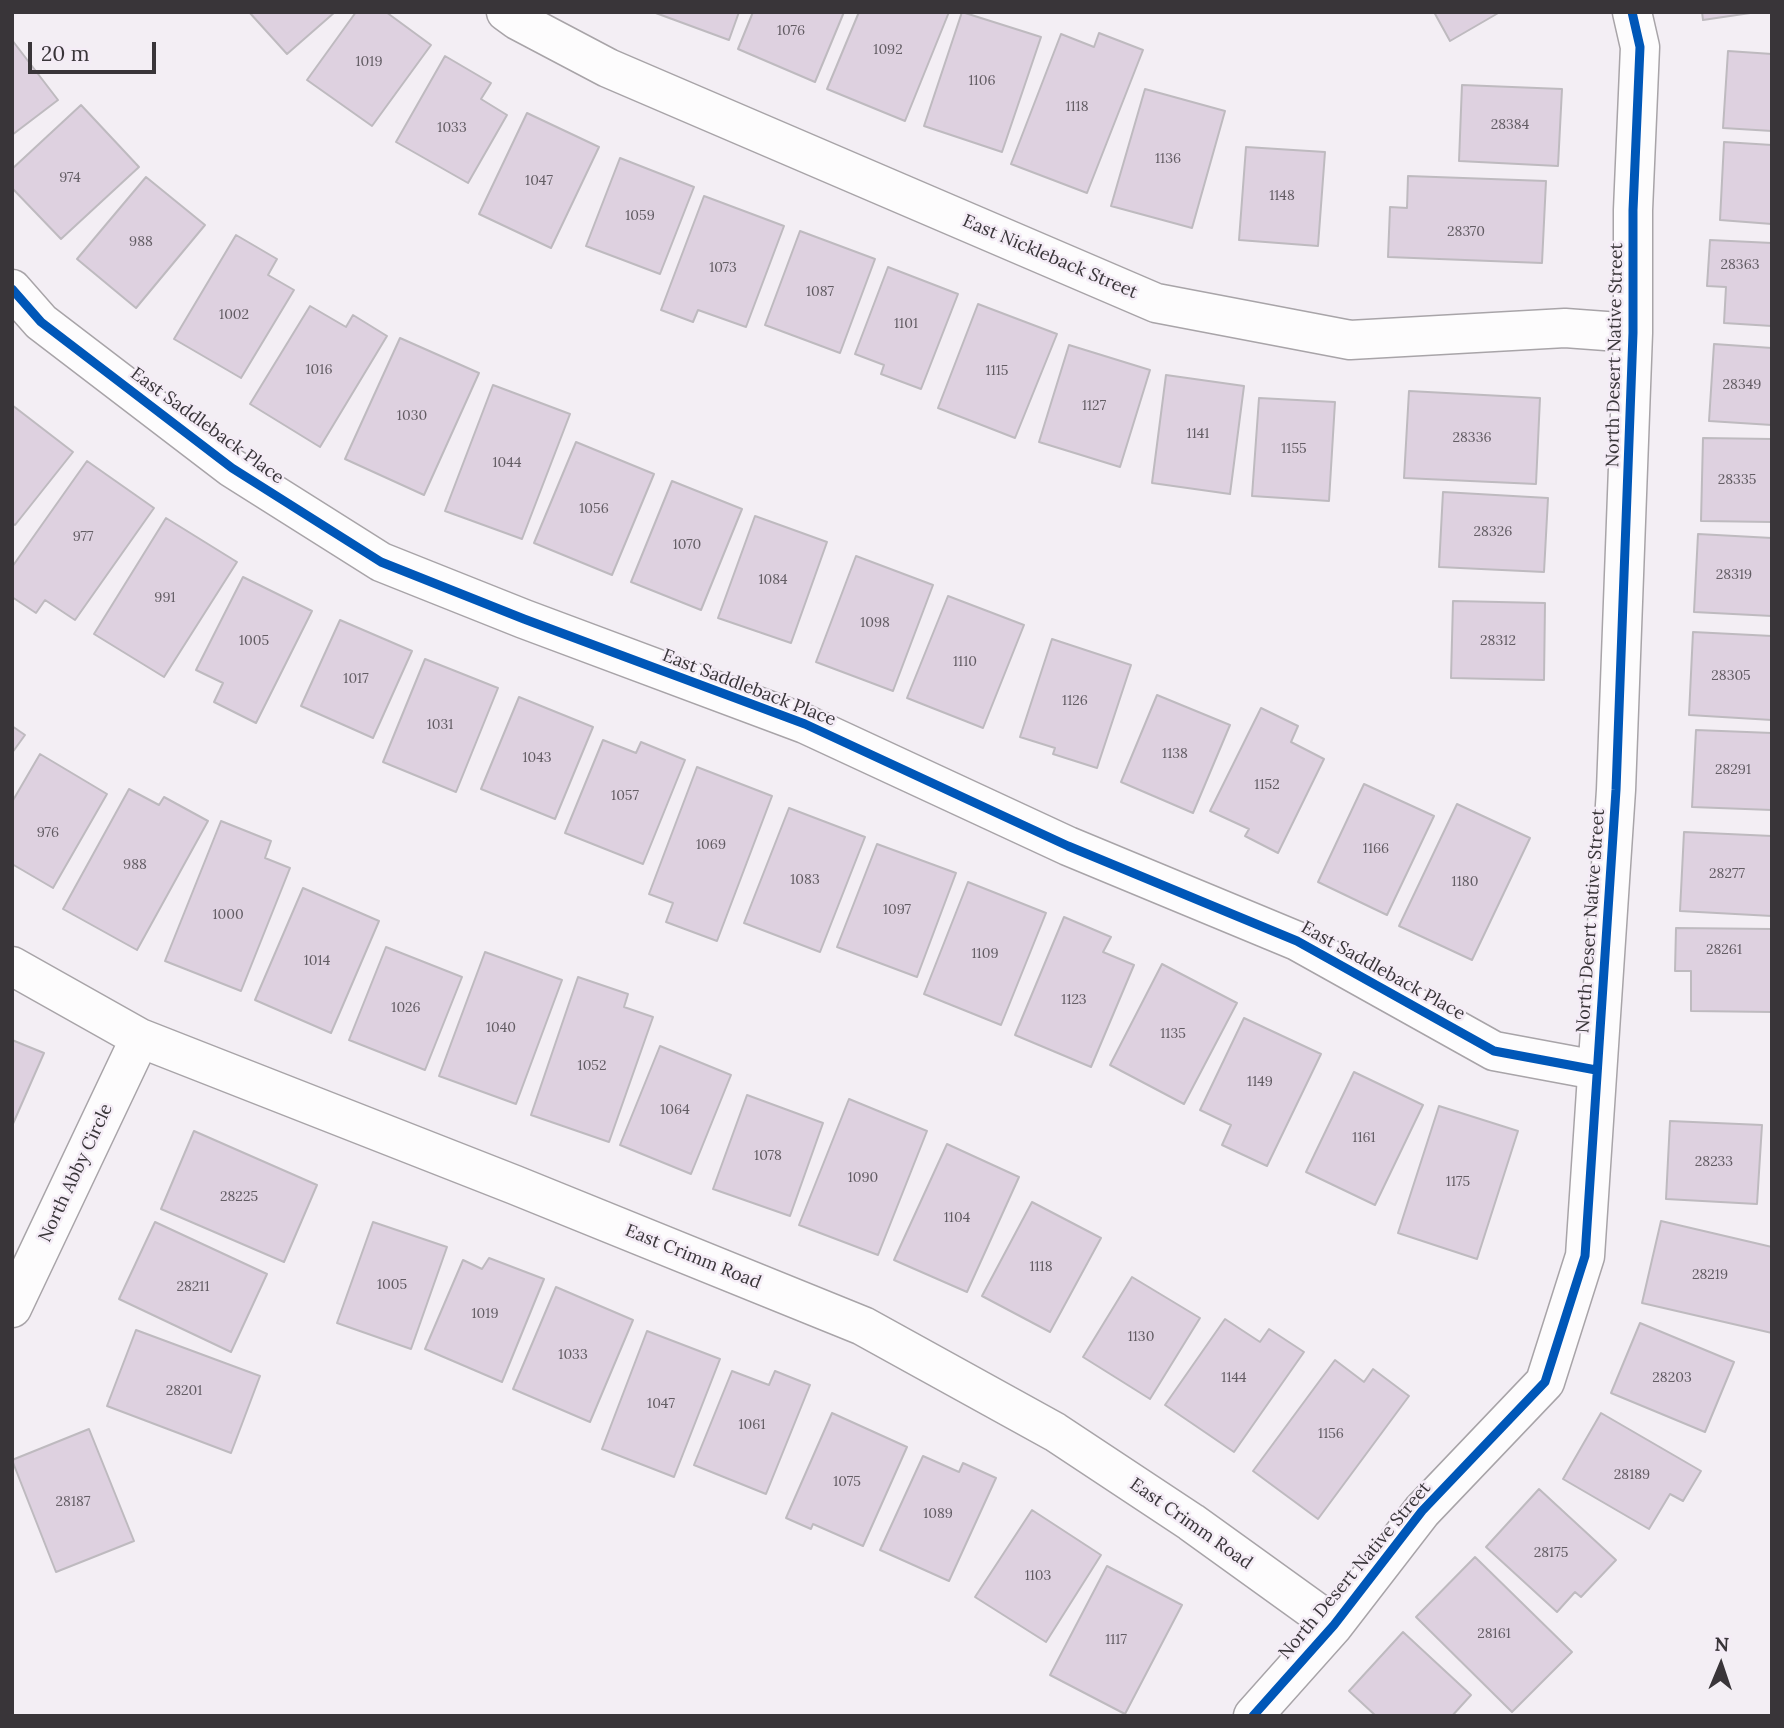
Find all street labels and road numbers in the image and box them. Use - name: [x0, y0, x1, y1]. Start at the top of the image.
- street label: East Nickleback Street: [959, 210, 1141, 304]
- street label: North Desert Native Street: [1602, 242, 1628, 468]
- street label: East Saddleback Place: [126, 363, 288, 489]
- street label: East Saddleback Place: [659, 645, 839, 731]
- street label: North Desert Native Street: [1572, 808, 1610, 1034]
- street label: East Saddleback Place: [1297, 917, 1469, 1025]
- street label: North Abby Circle: [34, 1100, 118, 1246]
- street label: East Crimm Road: [622, 1220, 764, 1294]
- street label: East Crimm Road: [1126, 1474, 1256, 1574]
- street label: North Desert Native Street: [1275, 1478, 1435, 1664]

